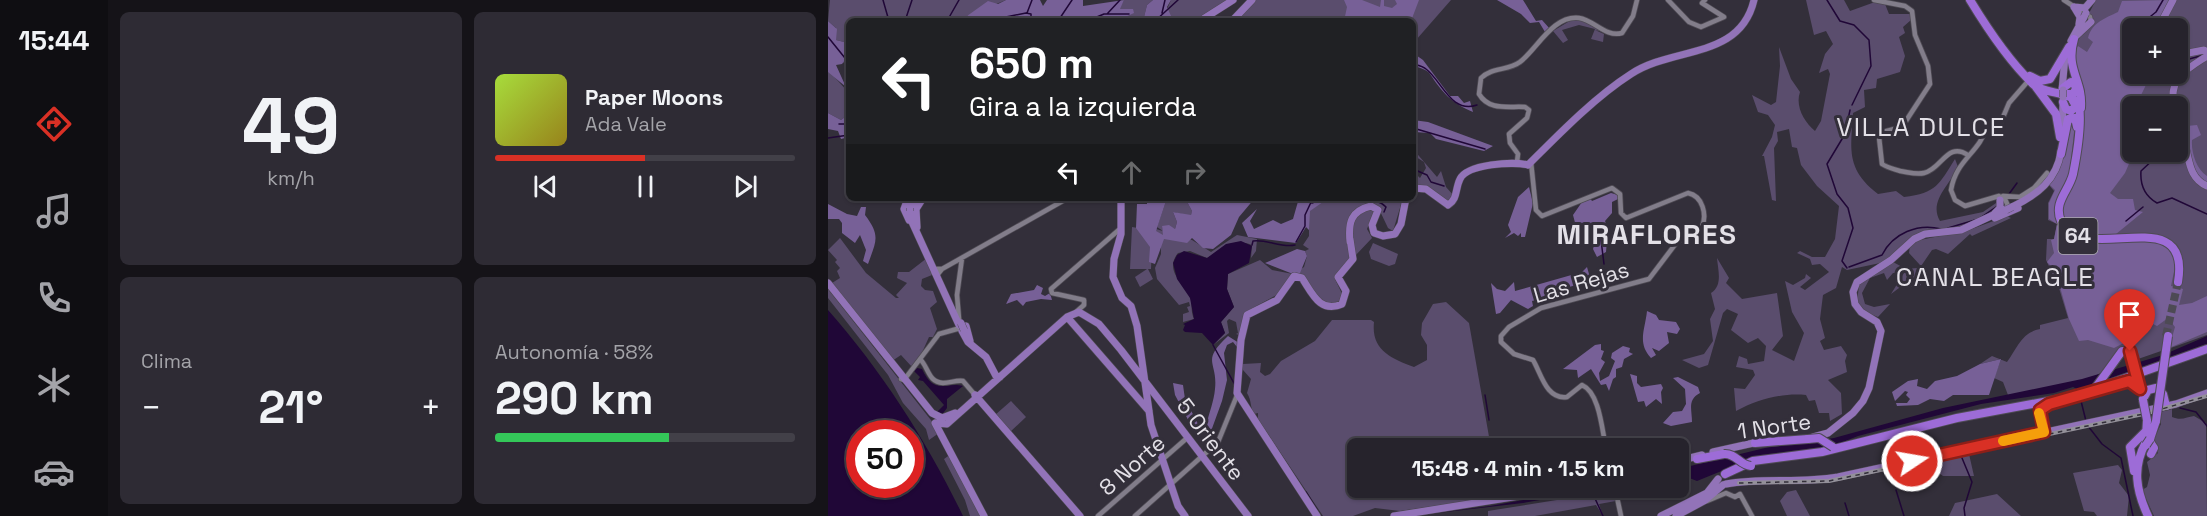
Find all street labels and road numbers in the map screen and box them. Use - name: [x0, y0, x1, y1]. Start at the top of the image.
- road number: 64: [2058, 218, 2098, 254]
- street label: Las Rejas: [1530, 255, 1632, 309]
- street label: 5 Oriente: [1171, 392, 1251, 486]
- street label: 1 Norte: [1735, 407, 1813, 445]
- street label: 8 Norte: [1093, 429, 1171, 501]

